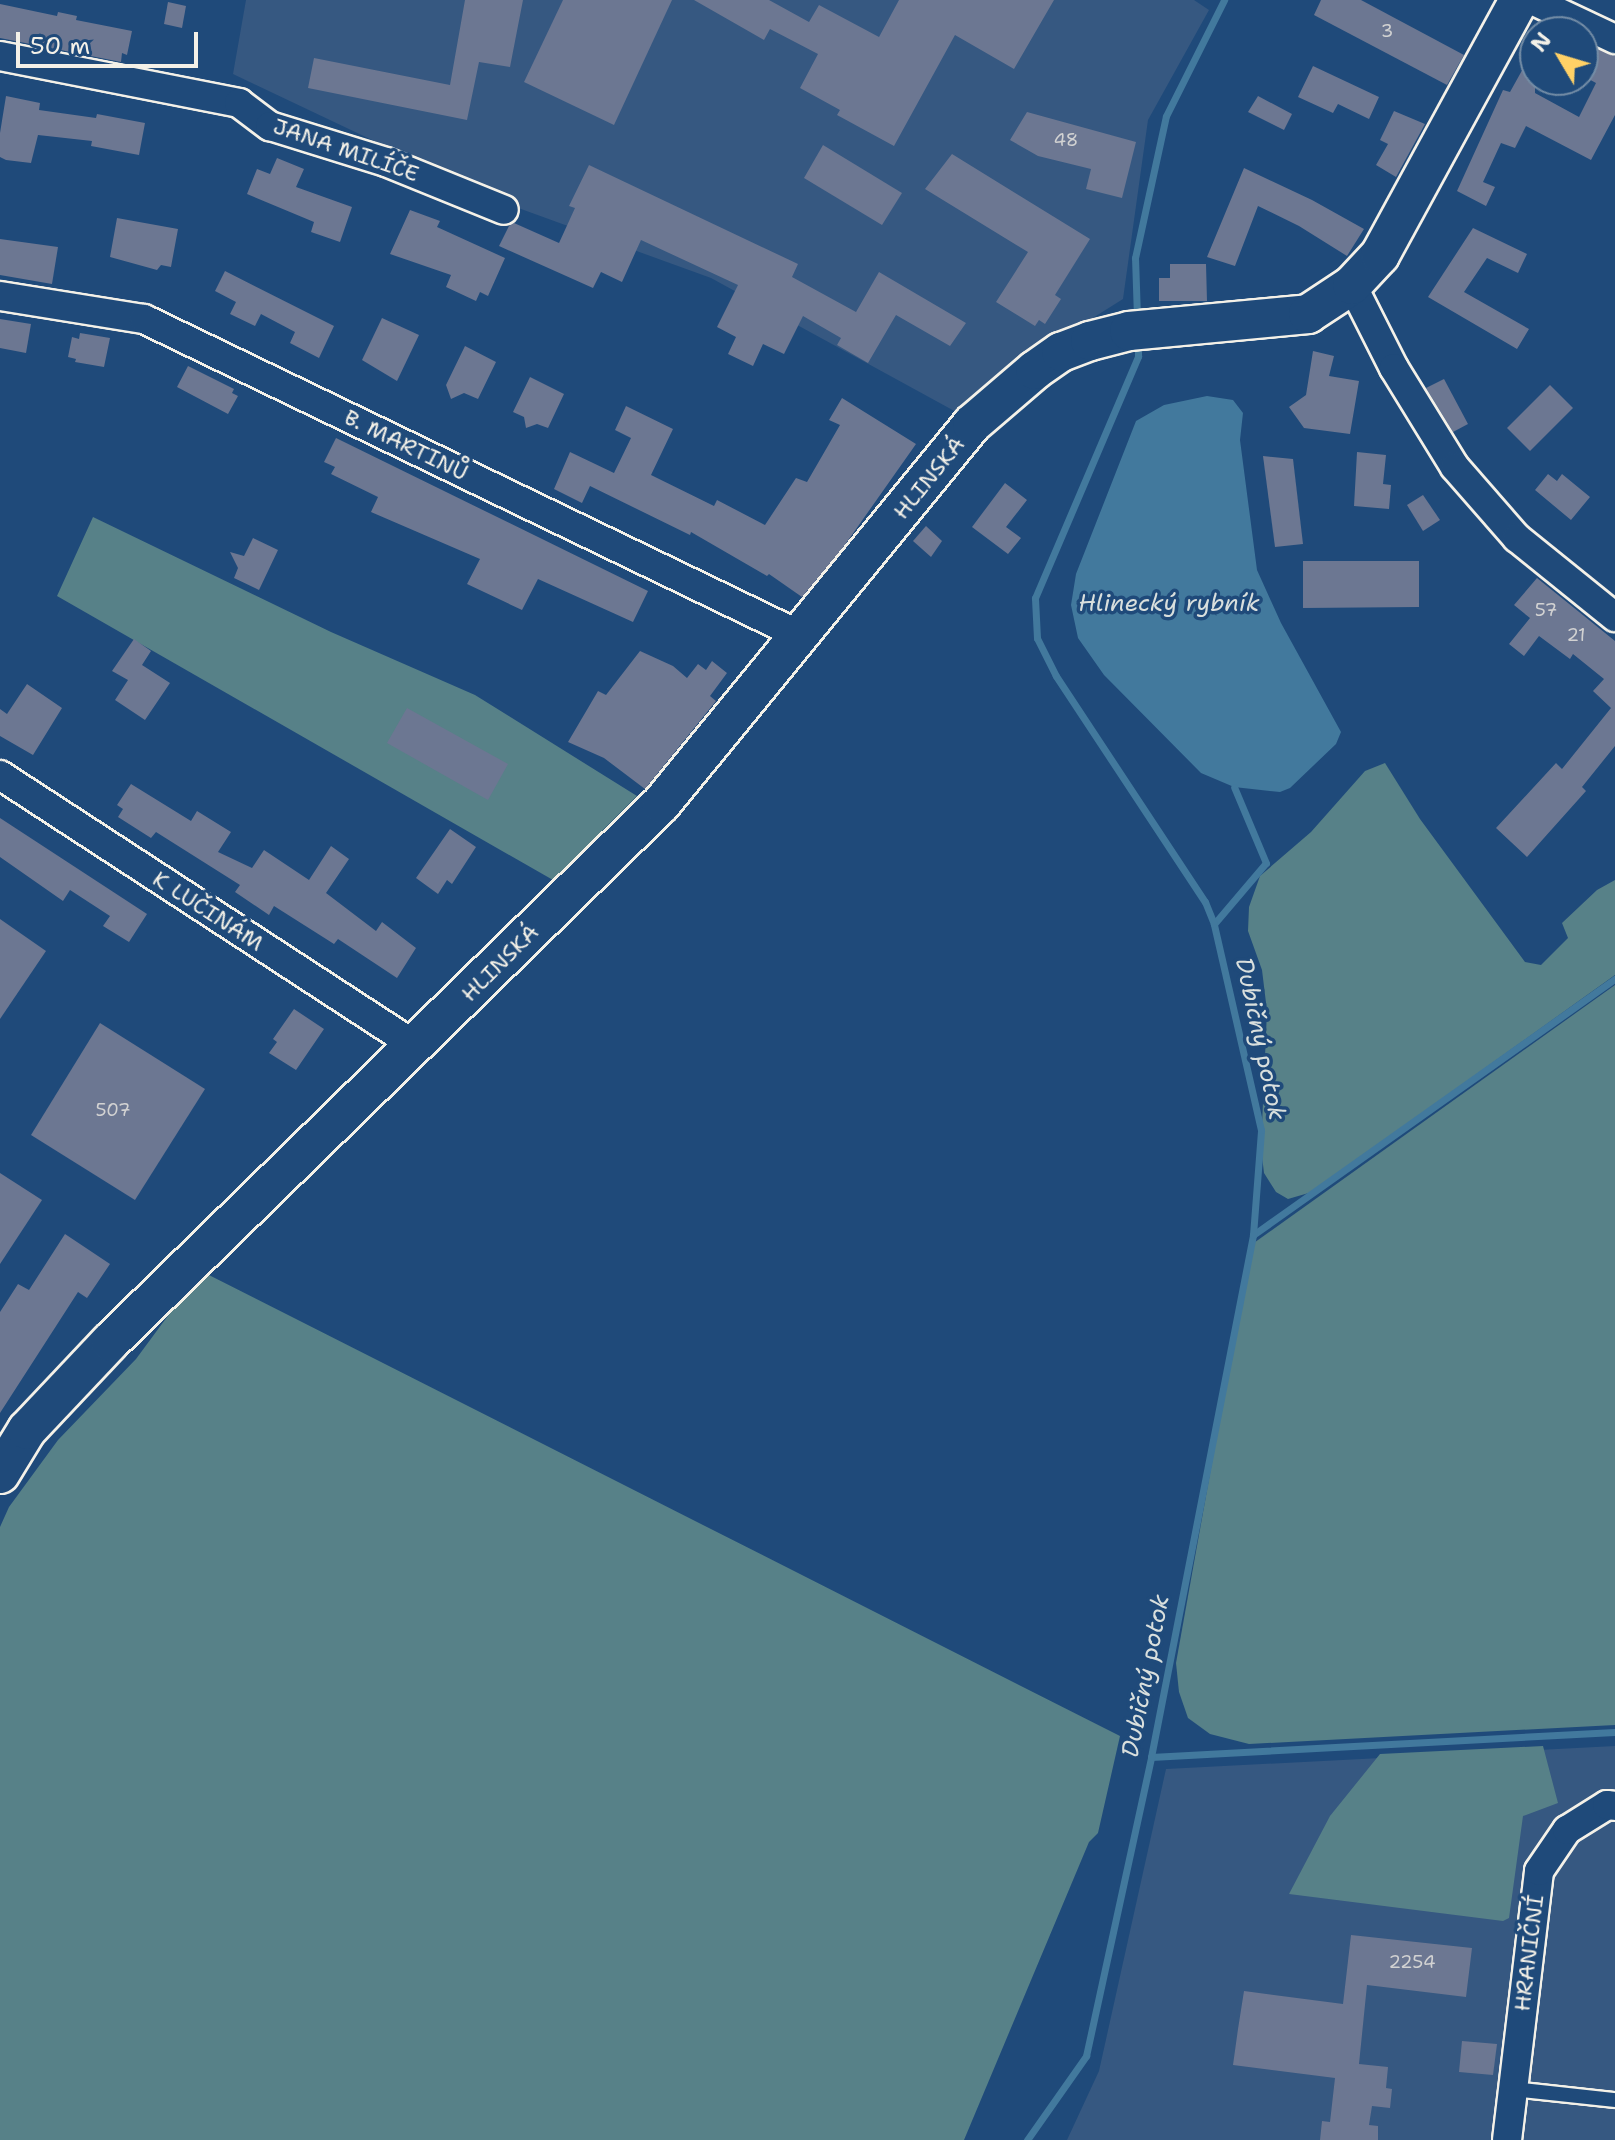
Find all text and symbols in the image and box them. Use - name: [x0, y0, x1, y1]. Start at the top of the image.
- scale bar: [20, 16, 202, 66]
- north arrow: [1519, 16, 1599, 96]
- house number: 3: [1381, 20, 1393, 42]
- text: N: [1524, 26, 1558, 58]
- text: 50 m: [30, 30, 90, 62]
- street label: JANA MILÍČE: [270, 113, 422, 187]
- house number: 48: [1054, 129, 1078, 151]
- street label: B. MARTINŮ: [340, 404, 472, 486]
- street label: HLINSKÁ: [888, 432, 970, 524]
- water label: Hlinecký rybník: [1078, 590, 1260, 618]
- house number: 57: [1535, 599, 1557, 621]
- house number: 21: [1566, 624, 1586, 646]
- street label: K LUČINÁM: [148, 865, 268, 957]
- street label: HLINSKÁ: [456, 919, 544, 1007]
- water label: Dubičný potok: [1229, 955, 1291, 1123]
- house number: 507: [95, 1099, 131, 1121]
- water label: Dubičný potok: [1116, 1592, 1176, 1760]
- street label: HRANIČNÍ: [1509, 1893, 1549, 2013]
- house number: 2254: [1388, 1951, 1436, 1973]

